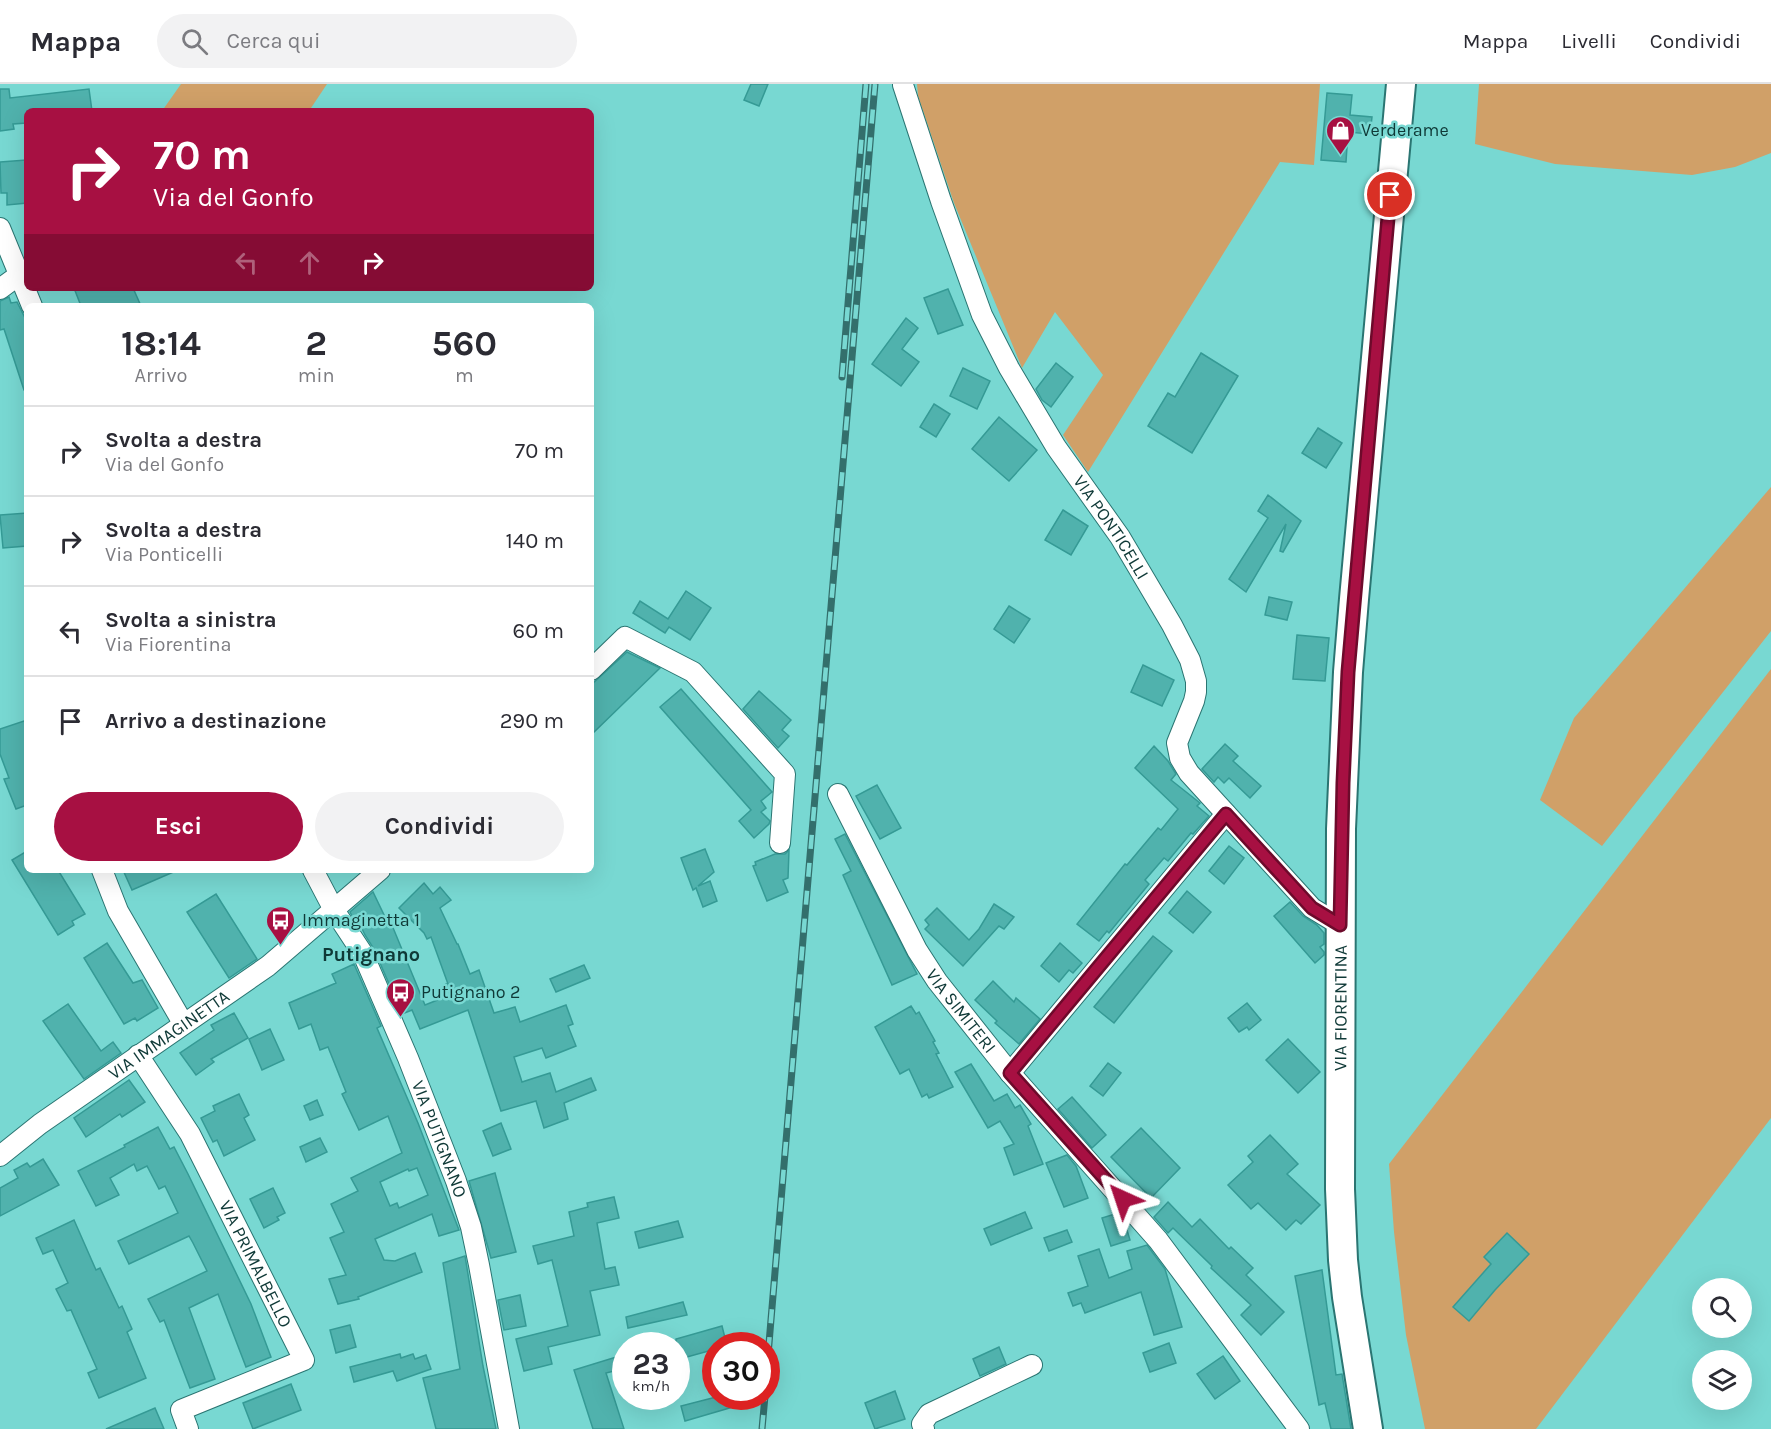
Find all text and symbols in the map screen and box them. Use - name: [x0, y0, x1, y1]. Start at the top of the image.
- search box: [157, 14, 577, 68]
- text: Mappa: [30, 25, 121, 58]
- icon: search: [178, 25, 211, 58]
- text: Cerca qui: [226, 28, 321, 54]
- text: Mappa: [1463, 29, 1528, 53]
- text: Livelli: [1561, 29, 1617, 53]
- text: Condividi: [1650, 29, 1741, 53]
- shop icon: Verderame: [1324, 114, 1356, 156]
- place label: Verderame: [1361, 119, 1449, 141]
- text: 70 m: [153, 130, 251, 180]
- icon: right: [54, 132, 132, 210]
- pin: [1364, 169, 1415, 220]
- icon: arrive: [1373, 178, 1406, 211]
- text: Via del Gonfo: [153, 181, 314, 213]
- icon: left: [230, 246, 263, 279]
- icon: ahead: [293, 246, 326, 279]
- icon: right: [356, 246, 389, 279]
- text: 18:14: [121, 322, 201, 364]
- text: 2: [305, 322, 327, 364]
- text: 560: [432, 322, 497, 364]
- text: Arrivo: [134, 364, 187, 387]
- text: min: [298, 364, 335, 387]
- text: m: [455, 364, 474, 387]
- text: Svolta a destra: [105, 427, 262, 453]
- icon: right: [54, 435, 87, 468]
- text: 70 m: [515, 438, 564, 464]
- text: Via del Gonfo: [105, 453, 224, 476]
- street label: VIA PONTICELLI: [1068, 471, 1154, 583]
- text: Svolta a destra: [105, 517, 262, 543]
- icon: right: [54, 525, 87, 558]
- text: 140 m: [506, 528, 564, 554]
- text: Via Ponticelli: [105, 543, 223, 566]
- text: Svolta a sinistra: [105, 607, 277, 633]
- icon: left: [54, 615, 87, 648]
- text: 60 m: [513, 618, 564, 644]
- text: Via Fiorentina: [105, 633, 231, 656]
- icon: arrive: [54, 705, 87, 738]
- text: Arrivo a destinazione: [105, 708, 326, 734]
- text: 290 m: [500, 708, 564, 734]
- button: Esci: [54, 792, 303, 861]
- button: Condividi: [315, 792, 564, 861]
- bus stop icon: Immaginetta 1: [265, 904, 297, 946]
- place label: Immaginetta 1: [302, 909, 420, 931]
- district label: Putignano: [322, 943, 420, 966]
- street label: VIA FIORENTINA: [1329, 945, 1352, 1071]
- street label: VIA SIMITERI: [921, 965, 1001, 1057]
- bus stop icon: Putignano 2: [384, 976, 416, 1018]
- place label: Putignano 2: [421, 981, 520, 1003]
- street label: VIA IMMAGINETTA: [104, 985, 234, 1084]
- street label: VIA PUTIGNANO: [407, 1077, 472, 1200]
- position arrow: [1091, 1167, 1155, 1231]
- street label: VIA PRIMALBELLO: [214, 1197, 297, 1331]
- map controls: [1692, 1278, 1752, 1410]
- button: search: [1692, 1278, 1752, 1338]
- speed limit sign: 30: [702, 1332, 780, 1410]
- text: 23: [633, 1346, 669, 1382]
- button: layers: [1692, 1350, 1752, 1410]
- text: km/h: [632, 1377, 670, 1395]

